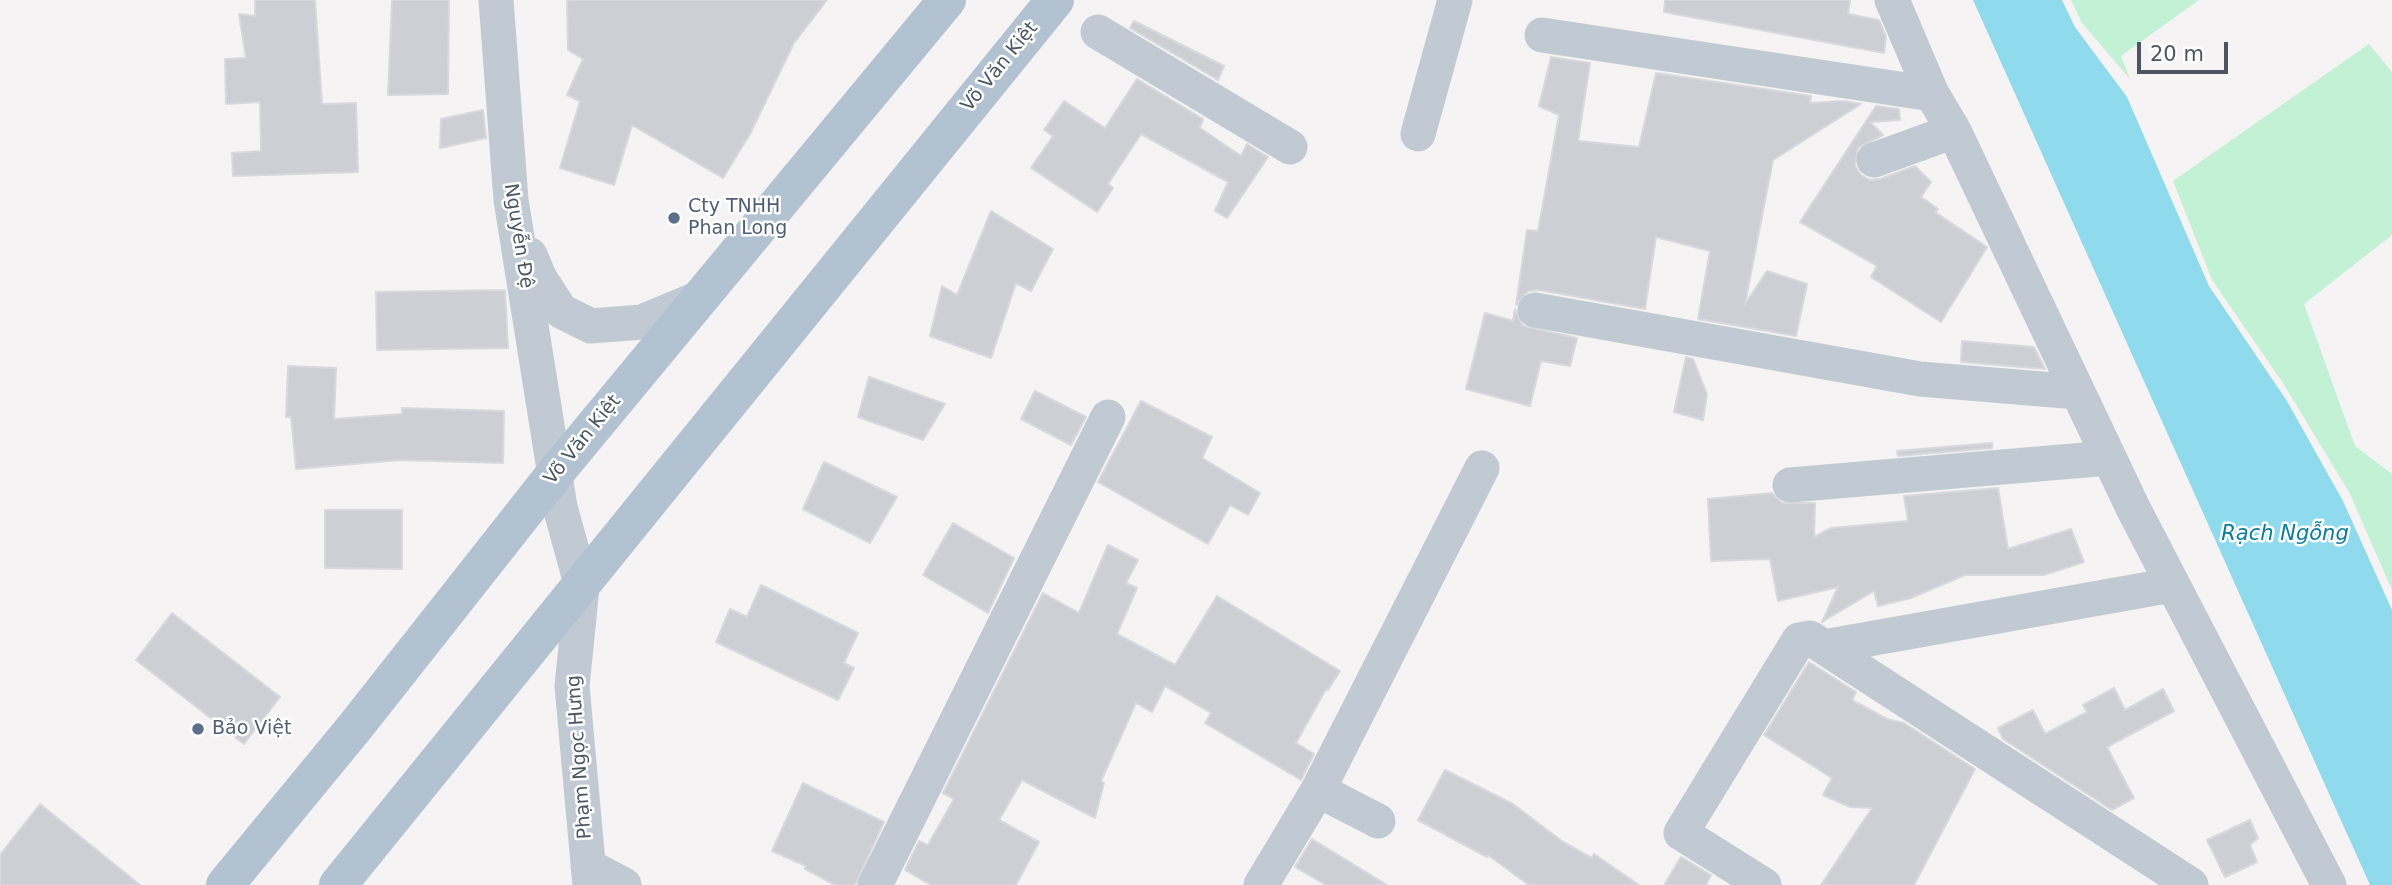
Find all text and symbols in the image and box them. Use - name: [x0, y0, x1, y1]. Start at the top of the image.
- street label: Võ Văn Kiệt: [957, 18, 1043, 116]
- scale bar: [2140, 28, 2231, 72]
- text: 20 m: [2150, 42, 2204, 66]
- street label: Nguyễn Đệ: [498, 182, 538, 290]
- place label: Cty TNHH Phan Long: [688, 196, 787, 240]
- marker: Cty TNHH Phan Long: [666, 210, 682, 226]
- street label: Võ Văn Kiệt: [540, 391, 626, 489]
- water label: Rạch Ngỗng: [2221, 522, 2349, 548]
- street label: Phạm Ngọc Hưng: [563, 674, 597, 840]
- place label: Bảo Việt: [212, 718, 291, 740]
- marker: Bảo Việt: [190, 721, 206, 737]

